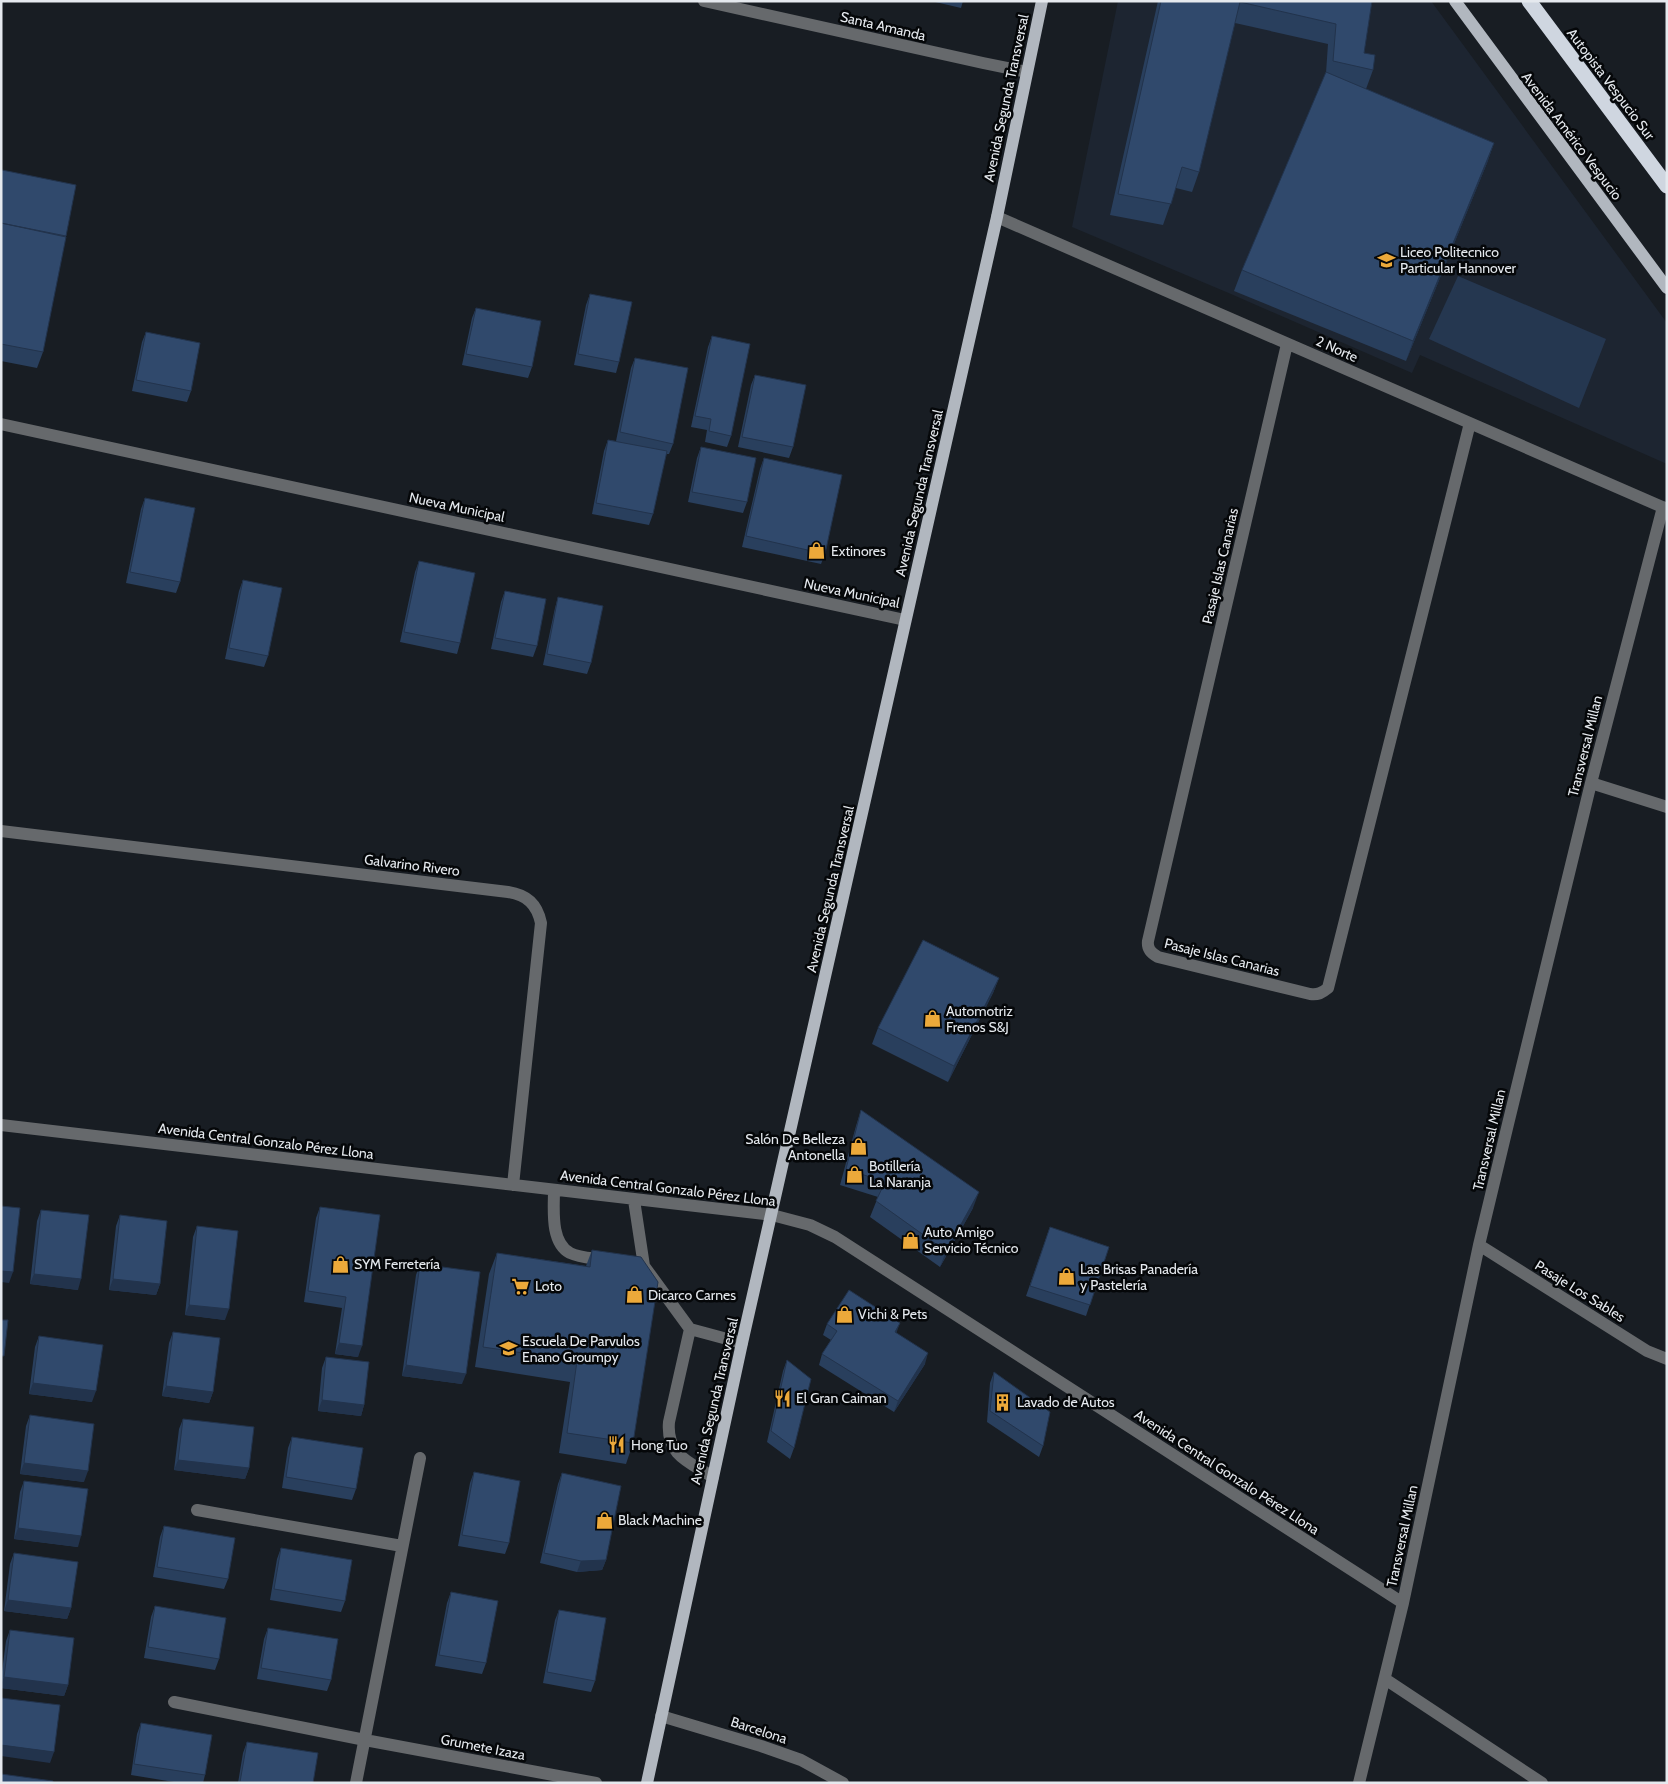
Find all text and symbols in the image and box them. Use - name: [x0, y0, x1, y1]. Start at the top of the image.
- street label: Santa Amanda: [839, 7, 928, 45]
- street label: Avenida Segunda Transversal: [979, 12, 1033, 183]
- street label: Autopista Vespucio Sur: [1563, 25, 1659, 144]
- street label: Avenida Américo Vespucio: [1518, 68, 1626, 204]
- place label: Liceo Politecnico Particular Hannover: [1400, 243, 1517, 277]
- school or university icon: Liceo Politecnico Particular Hannover: [1376, 250, 1396, 270]
- street label: 2 Norte: [1313, 332, 1361, 366]
- street label: Avenida Segunda Transversal: [891, 407, 947, 578]
- street label: Nueva Municipal: [408, 488, 507, 526]
- street label: Pasaje Islas Canarias: [1198, 506, 1242, 626]
- shop icon: Extinores: [807, 541, 827, 561]
- place label: Extinores: [831, 542, 886, 560]
- street label: Nueva Municipal: [803, 574, 902, 612]
- street label: Transversal Millan: [1564, 693, 1606, 798]
- street label: Avenida Segunda Transversal: [802, 803, 858, 974]
- street label: Galvarino Rivero: [363, 850, 461, 880]
- street label: Pasaje Islas Canarias: [1162, 934, 1282, 980]
- place label: Automotriz Frenos S&J: [946, 1002, 1013, 1036]
- shop icon: Automotriz Frenos S&J: [922, 1009, 942, 1029]
- street label: Transversal Millan: [1469, 1087, 1509, 1192]
- street label: Avenida Central Gonzalo Pérez Llona: [157, 1119, 375, 1163]
- place label: Salón De Belleza Antonella: [745, 1130, 845, 1164]
- shop icon: Salón De Belleza Antonella: [849, 1137, 869, 1157]
- place label: Botillería La Naranja: [869, 1157, 931, 1191]
- shop icon: Botillería La Naranja: [845, 1164, 865, 1184]
- street label: Avenida Central Gonzalo Pérez Llona: [559, 1166, 777, 1210]
- place label: Auto Amigo Servicio Técnico: [924, 1223, 1019, 1257]
- shop icon: Auto Amigo Servicio Técnico: [900, 1230, 920, 1250]
- shop icon: SYM Ferretería: [330, 1254, 350, 1274]
- place label: SYM Ferretería: [354, 1255, 440, 1273]
- street label: Pasaje Los Sables: [1532, 1256, 1628, 1326]
- place label: Las Brisas Panadería y Pastelería: [1080, 1260, 1198, 1294]
- shop icon: Las Brisas Panadería y Pastelería: [1056, 1267, 1076, 1287]
- supermarket icon: Loto: [511, 1276, 531, 1296]
- place label: Loto: [535, 1277, 562, 1295]
- shop icon: Dicarco Carnes: [624, 1285, 644, 1305]
- place label: Dicarco Carnes: [648, 1286, 736, 1304]
- shop icon: Vichi & Pets: [834, 1304, 854, 1324]
- place label: Vichi & Pets: [858, 1305, 928, 1323]
- street label: Avenida Segunda Transversal: [686, 1315, 742, 1486]
- place label: Escuela De Parvulos Enano Groumpy: [522, 1332, 640, 1366]
- school or university icon: Escuela De Parvulos Enano Groumpy: [498, 1339, 518, 1359]
- restaurant icon: El Gran Caiman: [772, 1388, 792, 1408]
- place label: El Gran Caiman: [796, 1389, 887, 1407]
- building icon: Lavado de Autos: [993, 1392, 1013, 1412]
- place label: Lavado de Autos: [1017, 1393, 1115, 1411]
- street label: Avenida Central Gonzalo Pérez Llona: [1131, 1405, 1323, 1539]
- restaurant icon: Hong Tuo: [607, 1435, 627, 1455]
- place label: Hong Tuo: [631, 1436, 688, 1454]
- street label: Transversal Millan: [1382, 1483, 1422, 1589]
- shop icon: Black Machine: [594, 1510, 614, 1530]
- place label: Black Machine: [618, 1511, 702, 1529]
- street label: Barcelona: [729, 1712, 790, 1748]
- street label: Grumete Izaza: [439, 1730, 527, 1764]

